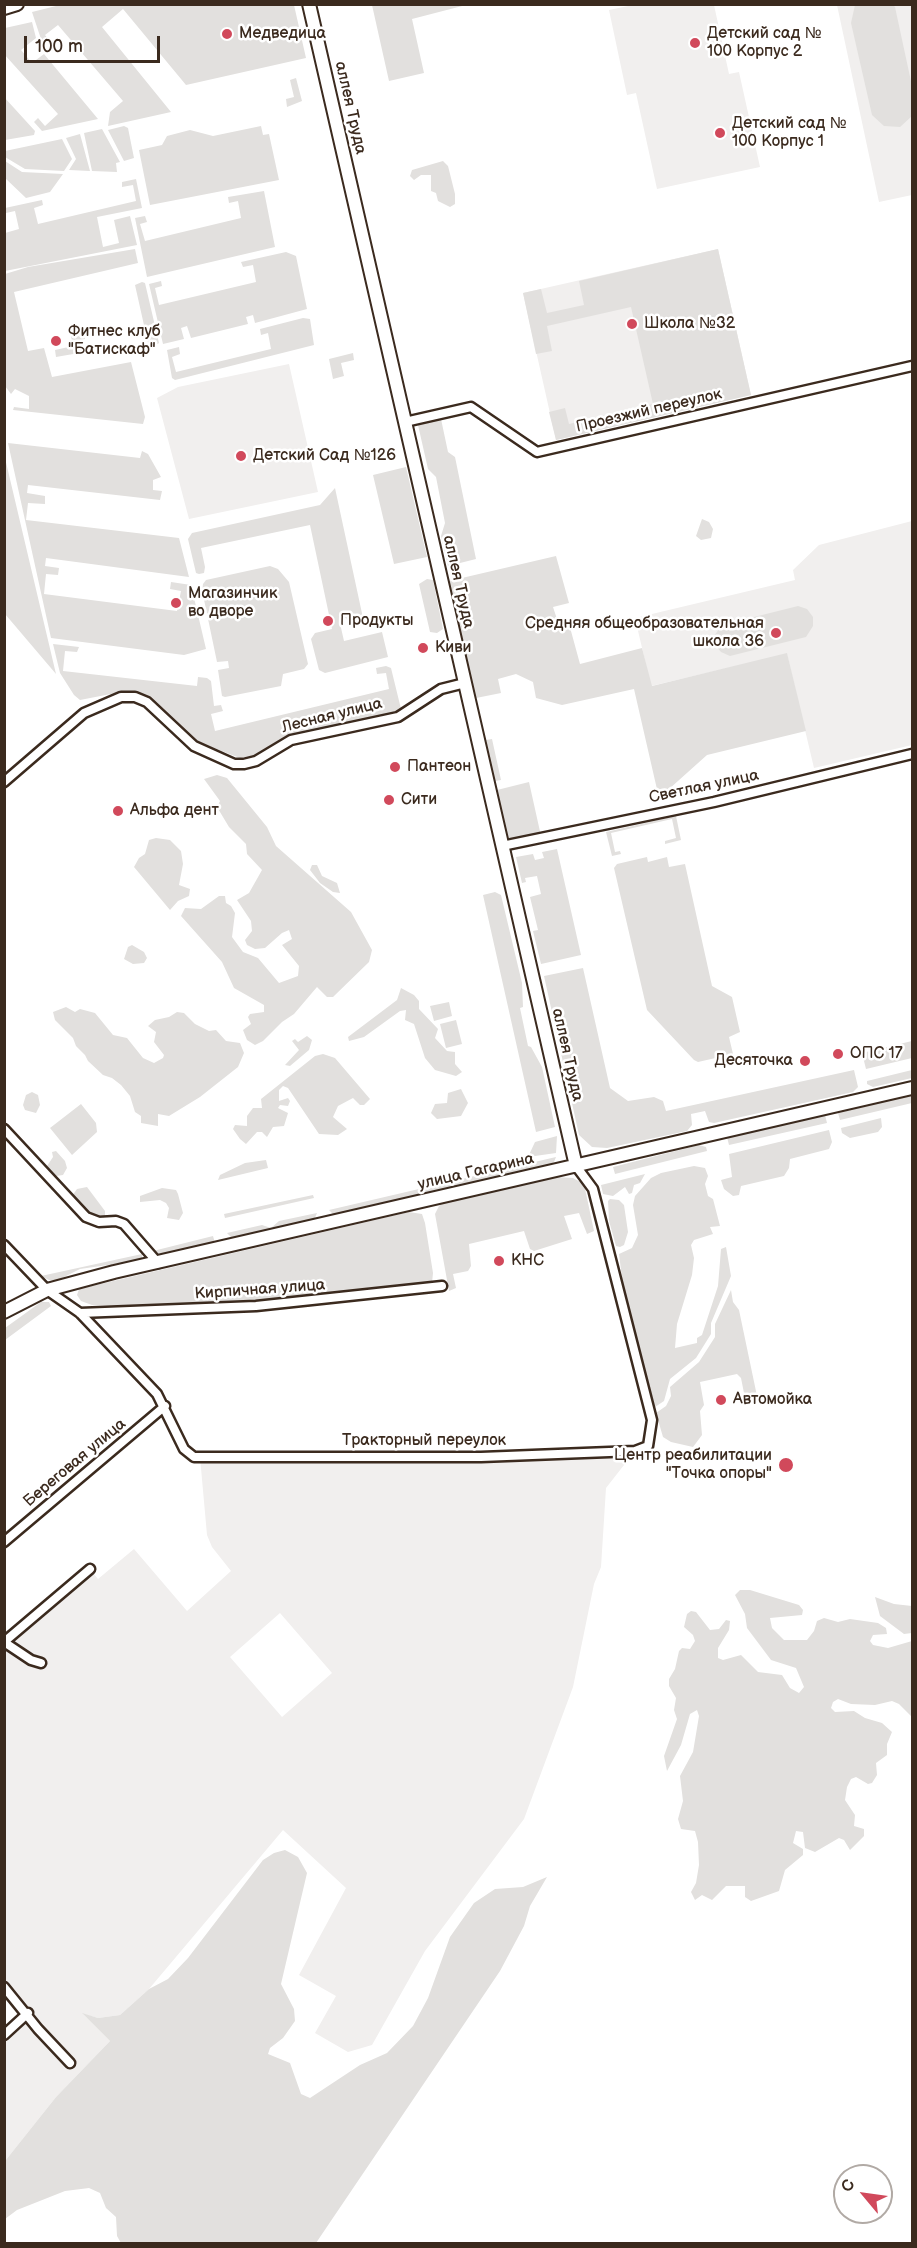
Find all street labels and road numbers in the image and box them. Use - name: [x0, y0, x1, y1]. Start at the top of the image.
- street label: аллея Труда: [330, 60, 370, 156]
- street label: Проезжий переулок: [574, 385, 724, 437]
- street label: аллея Труда: [438, 534, 478, 630]
- street label: Лесная улица: [280, 694, 384, 738]
- street label: Светлая улица: [647, 766, 761, 808]
- street label: аллея Труда: [547, 1007, 587, 1103]
- street label: улица Гагарина: [416, 1149, 536, 1195]
- street label: Кирпичная улица: [194, 1276, 326, 1304]
- street label: Береговая улица: [20, 1415, 130, 1511]
- street label: Тракторный переулок: [342, 1431, 506, 1451]

